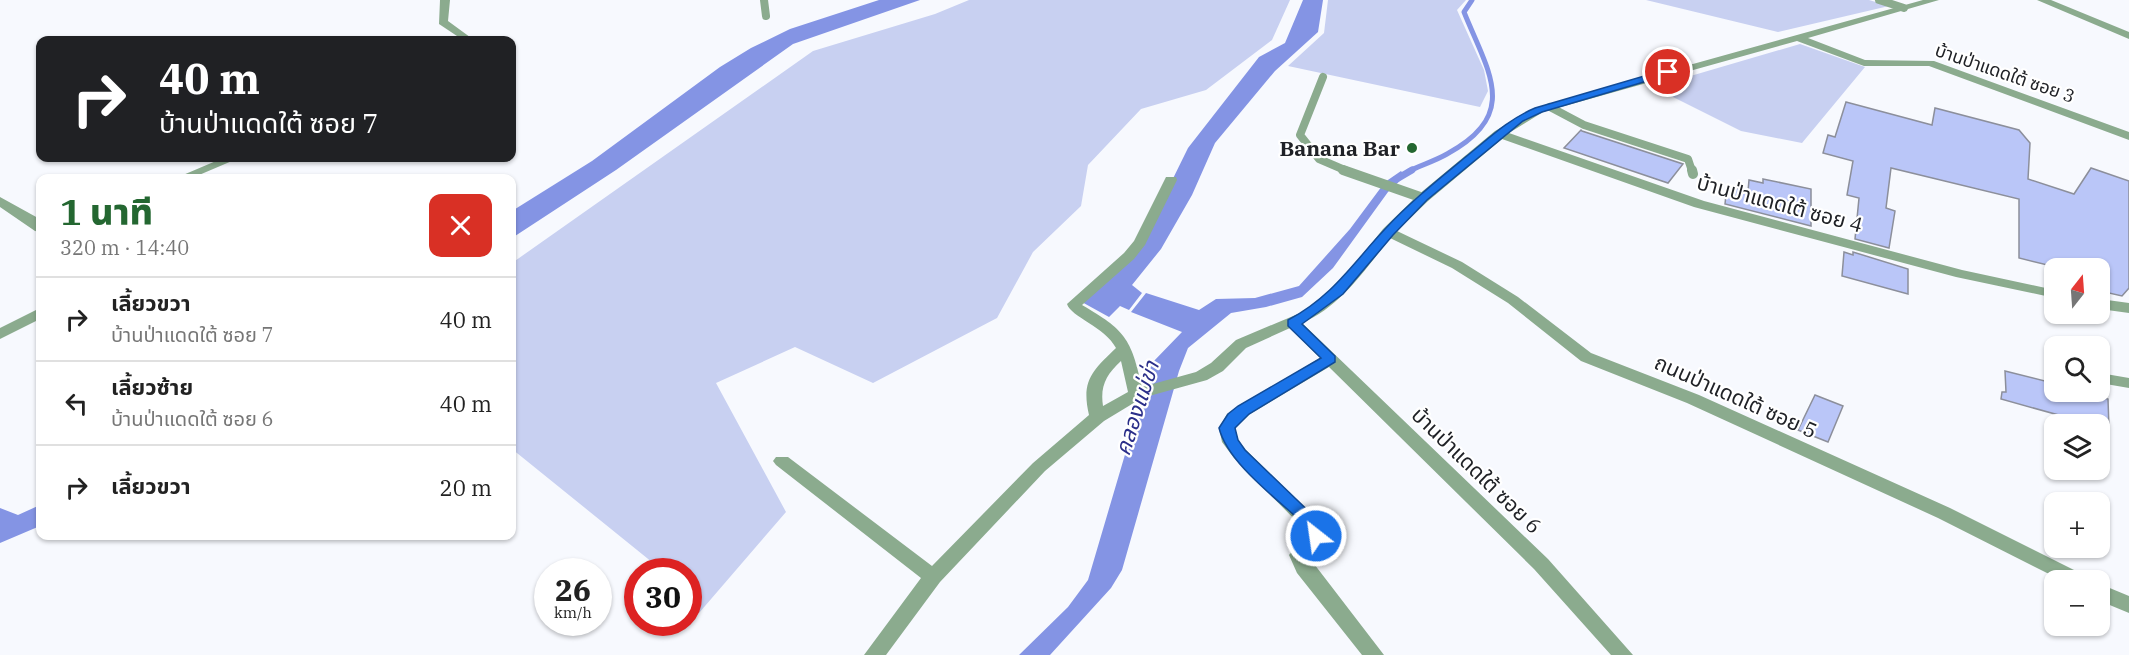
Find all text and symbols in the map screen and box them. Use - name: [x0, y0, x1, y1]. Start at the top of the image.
- street label: บ้านป่าแดดใต้ ซอย 3: [1932, 38, 2078, 108]
- pin: [1642, 46, 1693, 97]
- text: 40 m: [159, 51, 260, 106]
- icon: arrive: [1651, 55, 1684, 88]
- icon: right: [60, 60, 138, 138]
- text: บ้านป่าแดดใต้ ซอย 7: [159, 105, 378, 140]
- place label: Banana Bar: [1279, 134, 1401, 162]
- marker: Banana Bar: [1405, 141, 1419, 155]
- street label: บ้านป่าแดดใต้ ซอย 4: [1694, 167, 1866, 239]
- text: 1 นาที: [60, 188, 153, 235]
- button: close: [429, 194, 492, 257]
- text: 320 m · 14:40: [60, 234, 189, 261]
- north arrow: [2044, 258, 2110, 324]
- map controls: [2044, 258, 2110, 636]
- text: เลี้ยวขวา: [111, 288, 191, 317]
- icon: right: [60, 303, 93, 336]
- text: 40 m: [440, 305, 492, 334]
- text: บ้านป่าแดดใต้ ซอย 7: [111, 321, 274, 348]
- button: search: [2044, 336, 2110, 402]
- street label: ถนนป่าแดดใต้ ซอย 5: [1650, 348, 1822, 444]
- water label: คลองแม่ข่า: [1107, 356, 1165, 459]
- text: เลี้ยวซ้าย: [111, 372, 193, 401]
- icon: left: [60, 387, 93, 420]
- text: 40 m: [440, 389, 492, 418]
- street label: บ้านป่าแดดใต้ ซอย 6: [1406, 401, 1548, 539]
- text: บ้านป่าแดดใต้ ซอย 6: [111, 405, 274, 432]
- button: layers: [2044, 414, 2110, 480]
- icon: right: [60, 471, 93, 504]
- text: เลี้ยวขวา: [111, 471, 191, 500]
- text: 20 m: [440, 473, 492, 502]
- button: +: [2044, 492, 2110, 558]
- position arrow: [1284, 504, 1348, 568]
- speed limit sign: 30: [624, 558, 702, 636]
- text: 26: [555, 570, 591, 609]
- button: −: [2044, 570, 2110, 636]
- text: km/h: [554, 603, 592, 622]

